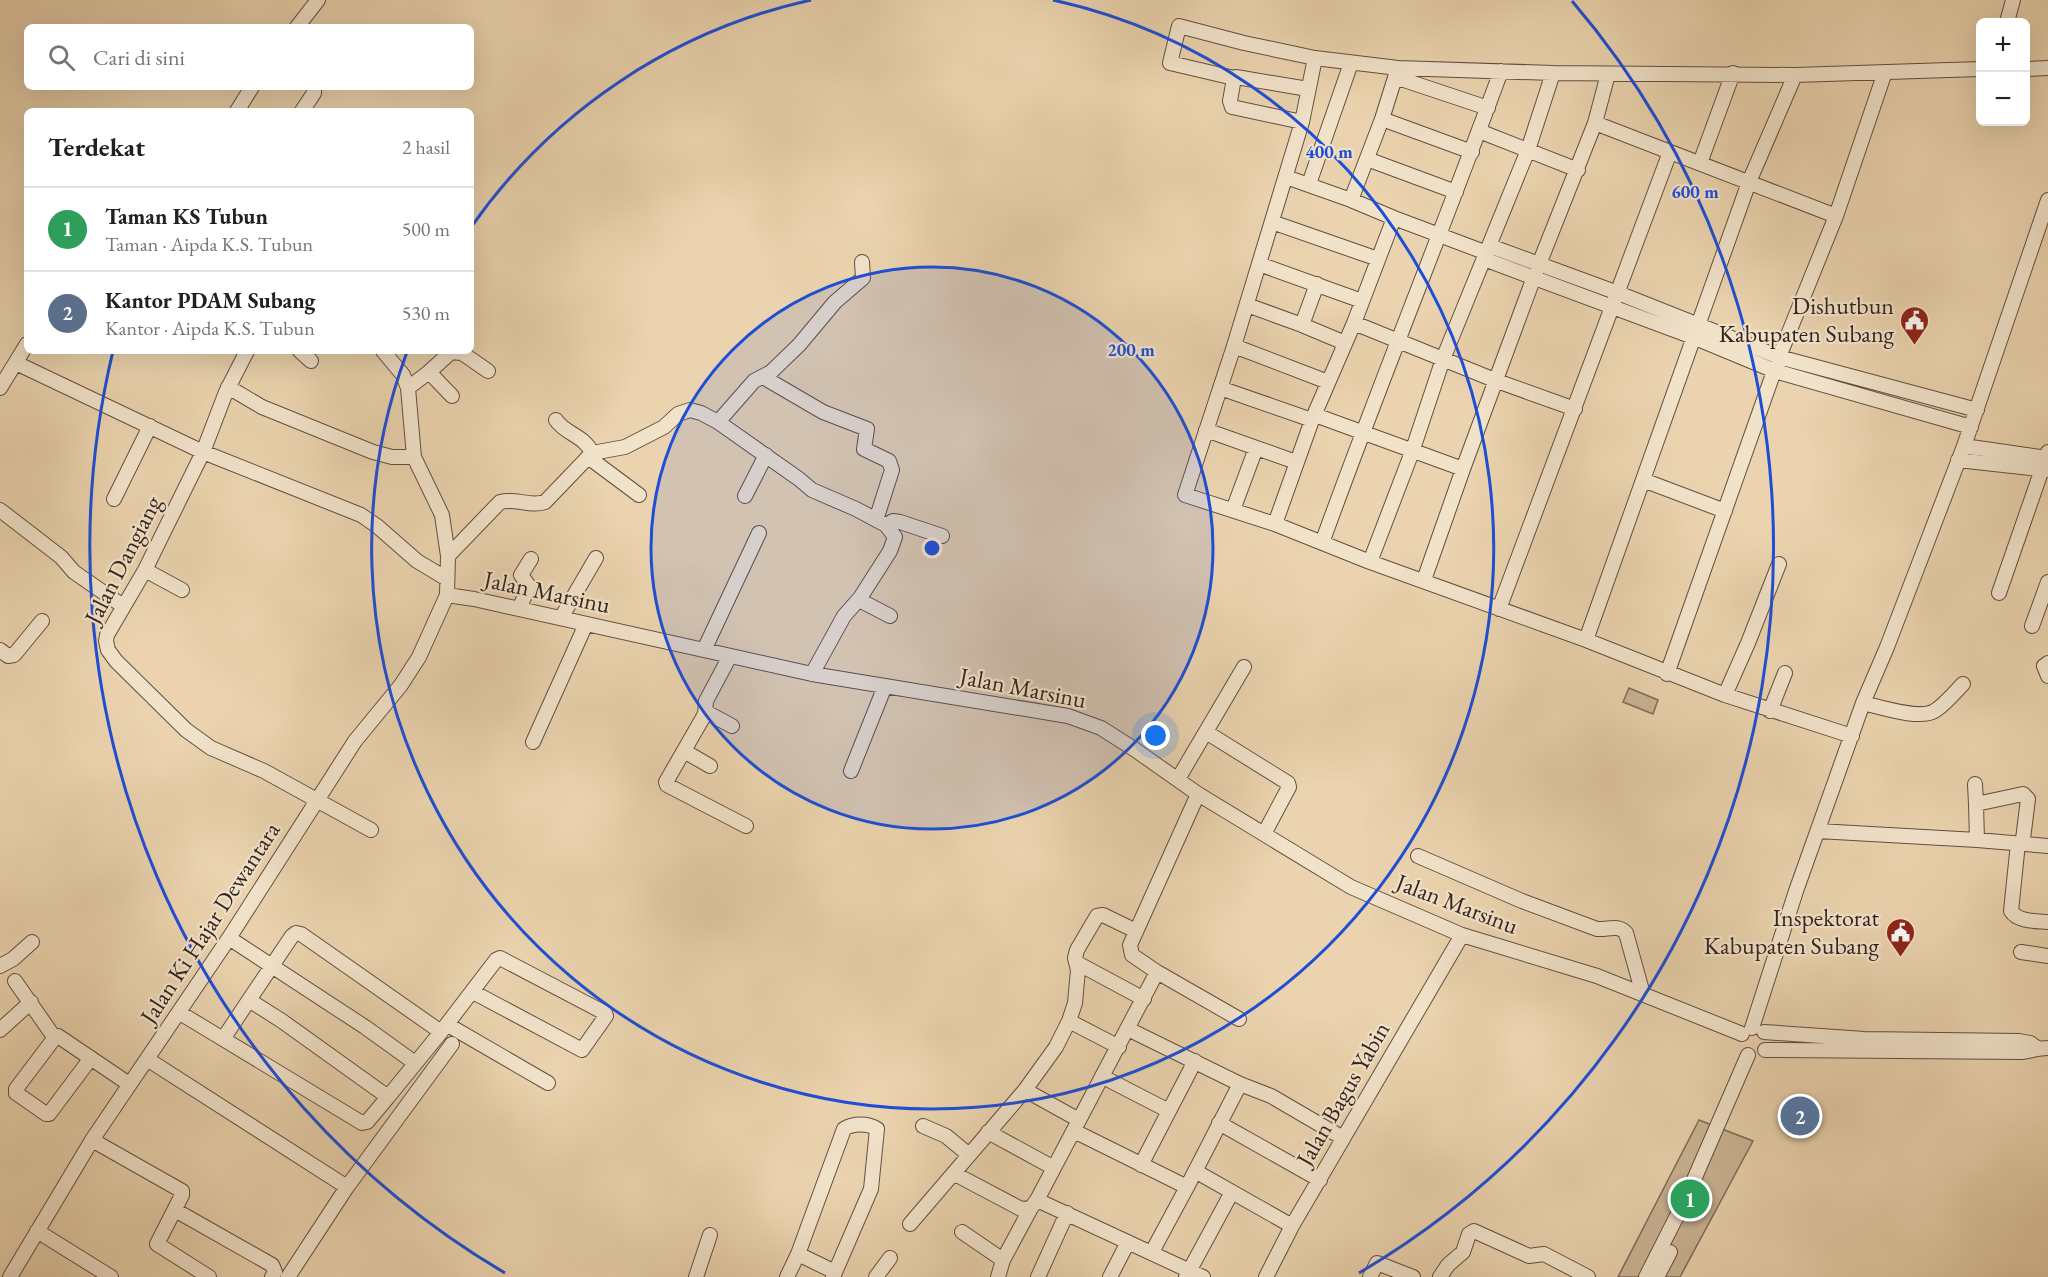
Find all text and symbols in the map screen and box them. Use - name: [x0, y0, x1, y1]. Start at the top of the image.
- map controls: [1976, 18, 2030, 126]
- button: +: [1976, 18, 2030, 72]
- search box: [24, 24, 474, 90]
- icon: search: [45, 41, 78, 74]
- text: Cari di sini: [93, 43, 185, 72]
- button: −: [1976, 72, 2030, 126]
- text: Terdekat: [48, 130, 145, 164]
- text: 2 hasil: [402, 134, 450, 160]
- text: 400 m: [1305, 140, 1353, 163]
- text: 600 m: [1671, 180, 1719, 203]
- text: Taman KS Tubun: [105, 202, 268, 231]
- text: 1: [62, 216, 73, 242]
- text: 500 m: [402, 216, 450, 242]
- text: Taman · Aipda K.S. Tubun: [105, 231, 313, 257]
- text: Kantor PDAM Subang: [105, 286, 316, 315]
- place label: Dishutbun Kabupaten Subang: [1719, 290, 1895, 349]
- text: 2: [62, 300, 73, 326]
- text: 530 m: [402, 300, 450, 326]
- public building icon: Dishutbun Kabupaten Subang: [1899, 304, 1931, 346]
- text: Kantor · Aipda K.S. Tubun: [105, 315, 315, 341]
- text: 200 m: [1107, 338, 1155, 361]
- street label: Jalan Dangiang: [76, 490, 168, 631]
- centre of rings: [922, 538, 942, 558]
- street label: Jalan Marsinu: [479, 563, 613, 620]
- street label: Jalan Marsinu: [955, 660, 1089, 715]
- your location: [1141, 721, 1170, 750]
- street label: Jalan Ki Hajar Dewantara: [132, 816, 287, 1031]
- street label: Jalan Marsinu: [1390, 865, 1523, 941]
- place label: Inspektorat Kabupaten Subang: [1704, 902, 1880, 961]
- public building icon: Inspektorat Kabupaten Subang: [1884, 916, 1916, 958]
- street label: Jalan Bagus Yabin: [1288, 1016, 1397, 1173]
- pin: 2: [1780, 1094, 1820, 1138]
- pin: 1: [1670, 1176, 1710, 1222]

